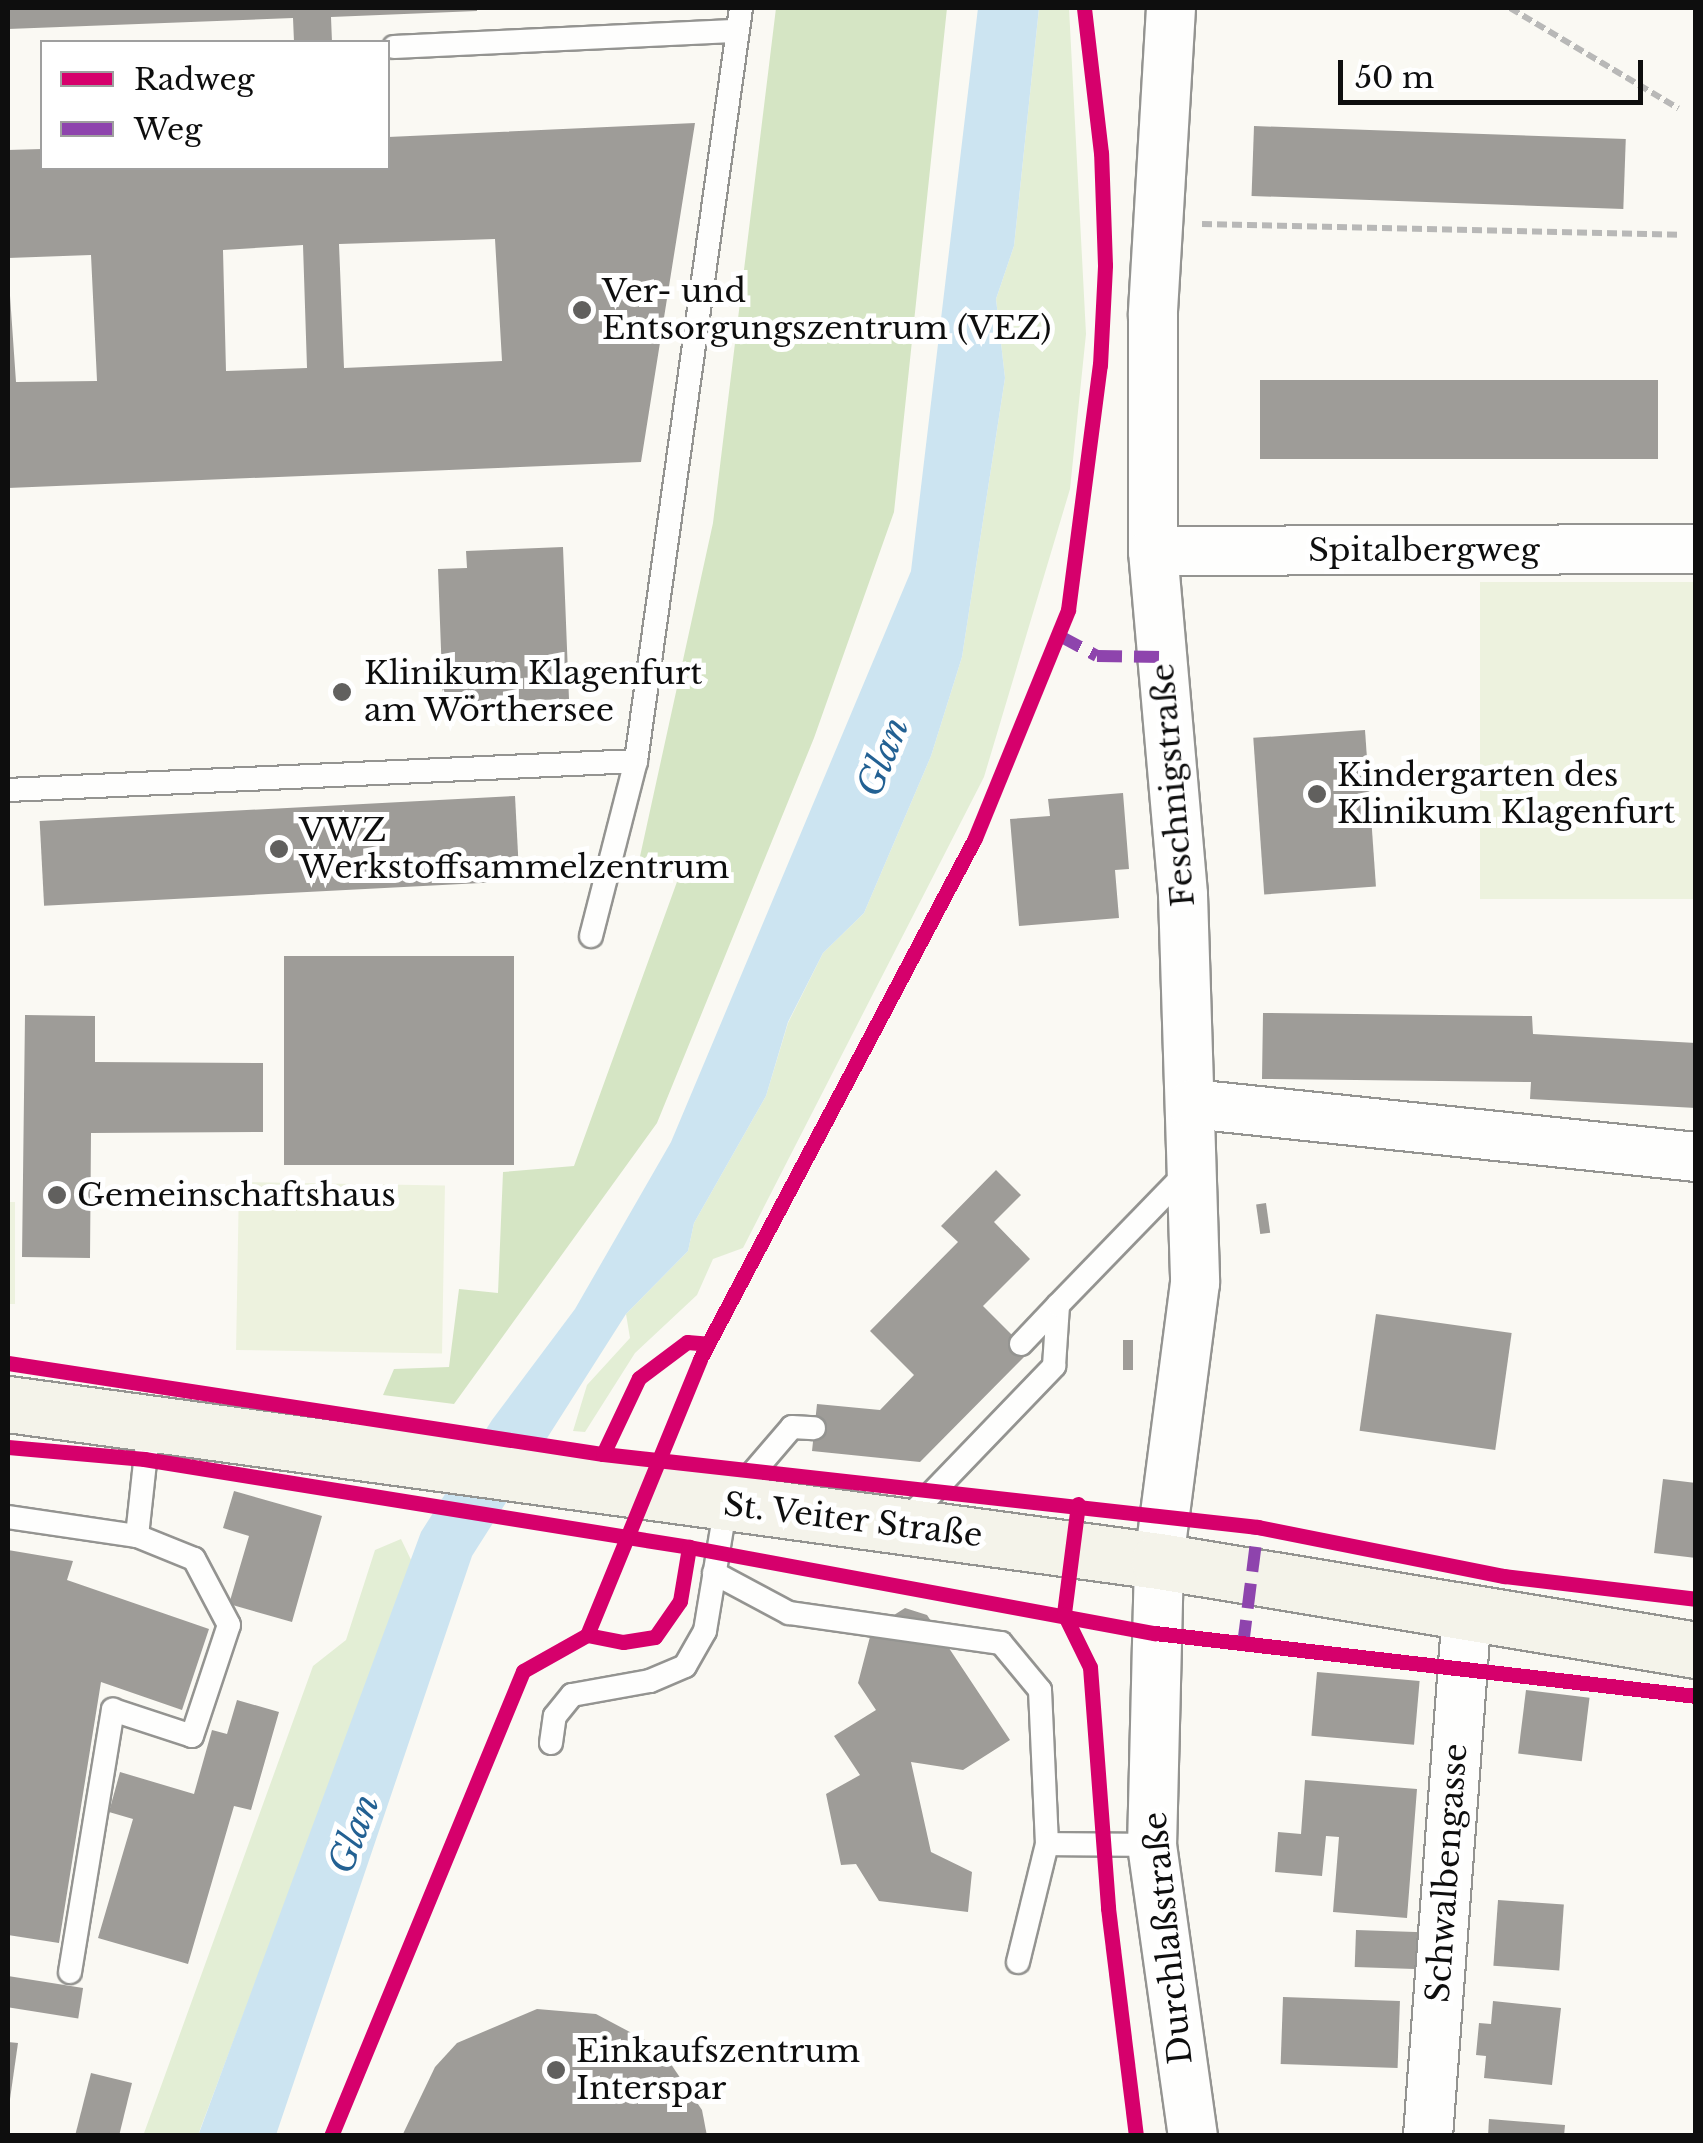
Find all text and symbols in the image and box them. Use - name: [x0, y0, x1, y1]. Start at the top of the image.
- legend: [40, 40, 390, 170]
- scale bar: [1343, 40, 1648, 102]
- text: 50 m: [1355, 59, 1434, 96]
- text: Radweg: [134, 61, 255, 98]
- text: Weg: [134, 111, 202, 148]
- place label: Ver- und Entsorgungszentrum (VEZ): [602, 273, 1051, 348]
- marker: Ver- und Entsorgungszentrum (VEZ): [571, 299, 593, 321]
- street label: Spitalbergweg: [1308, 531, 1540, 569]
- place label: Klinikum Klagenfurt am Wörthersee: [364, 655, 702, 730]
- street label: Feschnigstraße: [1143, 662, 1203, 908]
- marker: Klinikum Klagenfurt am Wörthersee: [329, 679, 355, 705]
- water label: Glan: [848, 712, 918, 802]
- place label: Kindergarten des Klinikum Klagenfurt: [1337, 757, 1675, 832]
- marker: Kindergarten des Klinikum Klagenfurt: [1306, 783, 1328, 805]
- place label: VWZ Werkstoffsammelzentrum: [299, 812, 729, 887]
- marker: VWZ Werkstoffsammelzentrum: [268, 838, 290, 860]
- place label: Gemeinschaftshaus: [77, 1176, 396, 1214]
- marker: Gemeinschaftshaus: [46, 1184, 68, 1206]
- street label: St. Veiter Straße: [720, 1485, 986, 1555]
- street label: Schwalbengasse: [1419, 1742, 1475, 2004]
- water label: Glan: [320, 1789, 388, 1879]
- street label: Durchlaßstraße: [1136, 1810, 1200, 2066]
- place label: Einkaufszentrum Interspar: [576, 2033, 860, 2108]
- marker: Einkaufszentrum Interspar: [545, 2059, 567, 2081]

